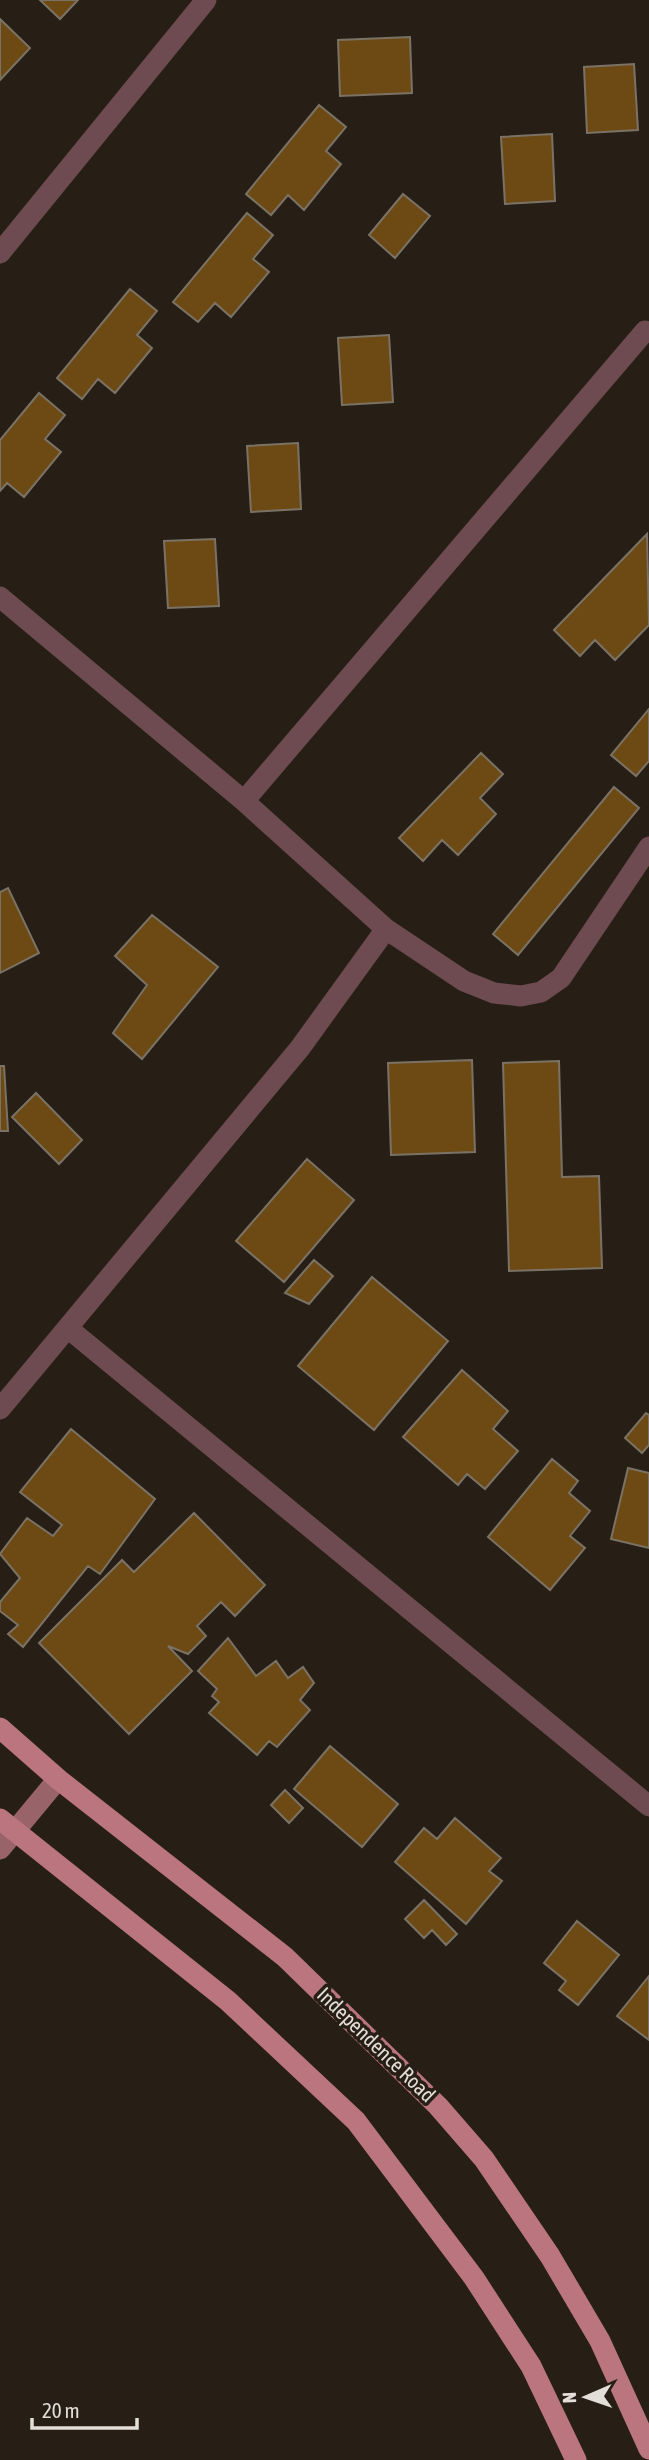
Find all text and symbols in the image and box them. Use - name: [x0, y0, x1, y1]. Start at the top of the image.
- street label: Independence Road: [313, 1982, 441, 2107]
- north arrow: [551, 2362, 621, 2432]
- scale bar: [32, 2386, 136, 2430]
- text: N: [558, 2392, 580, 2404]
- text: 20 m: [42, 2398, 80, 2422]

